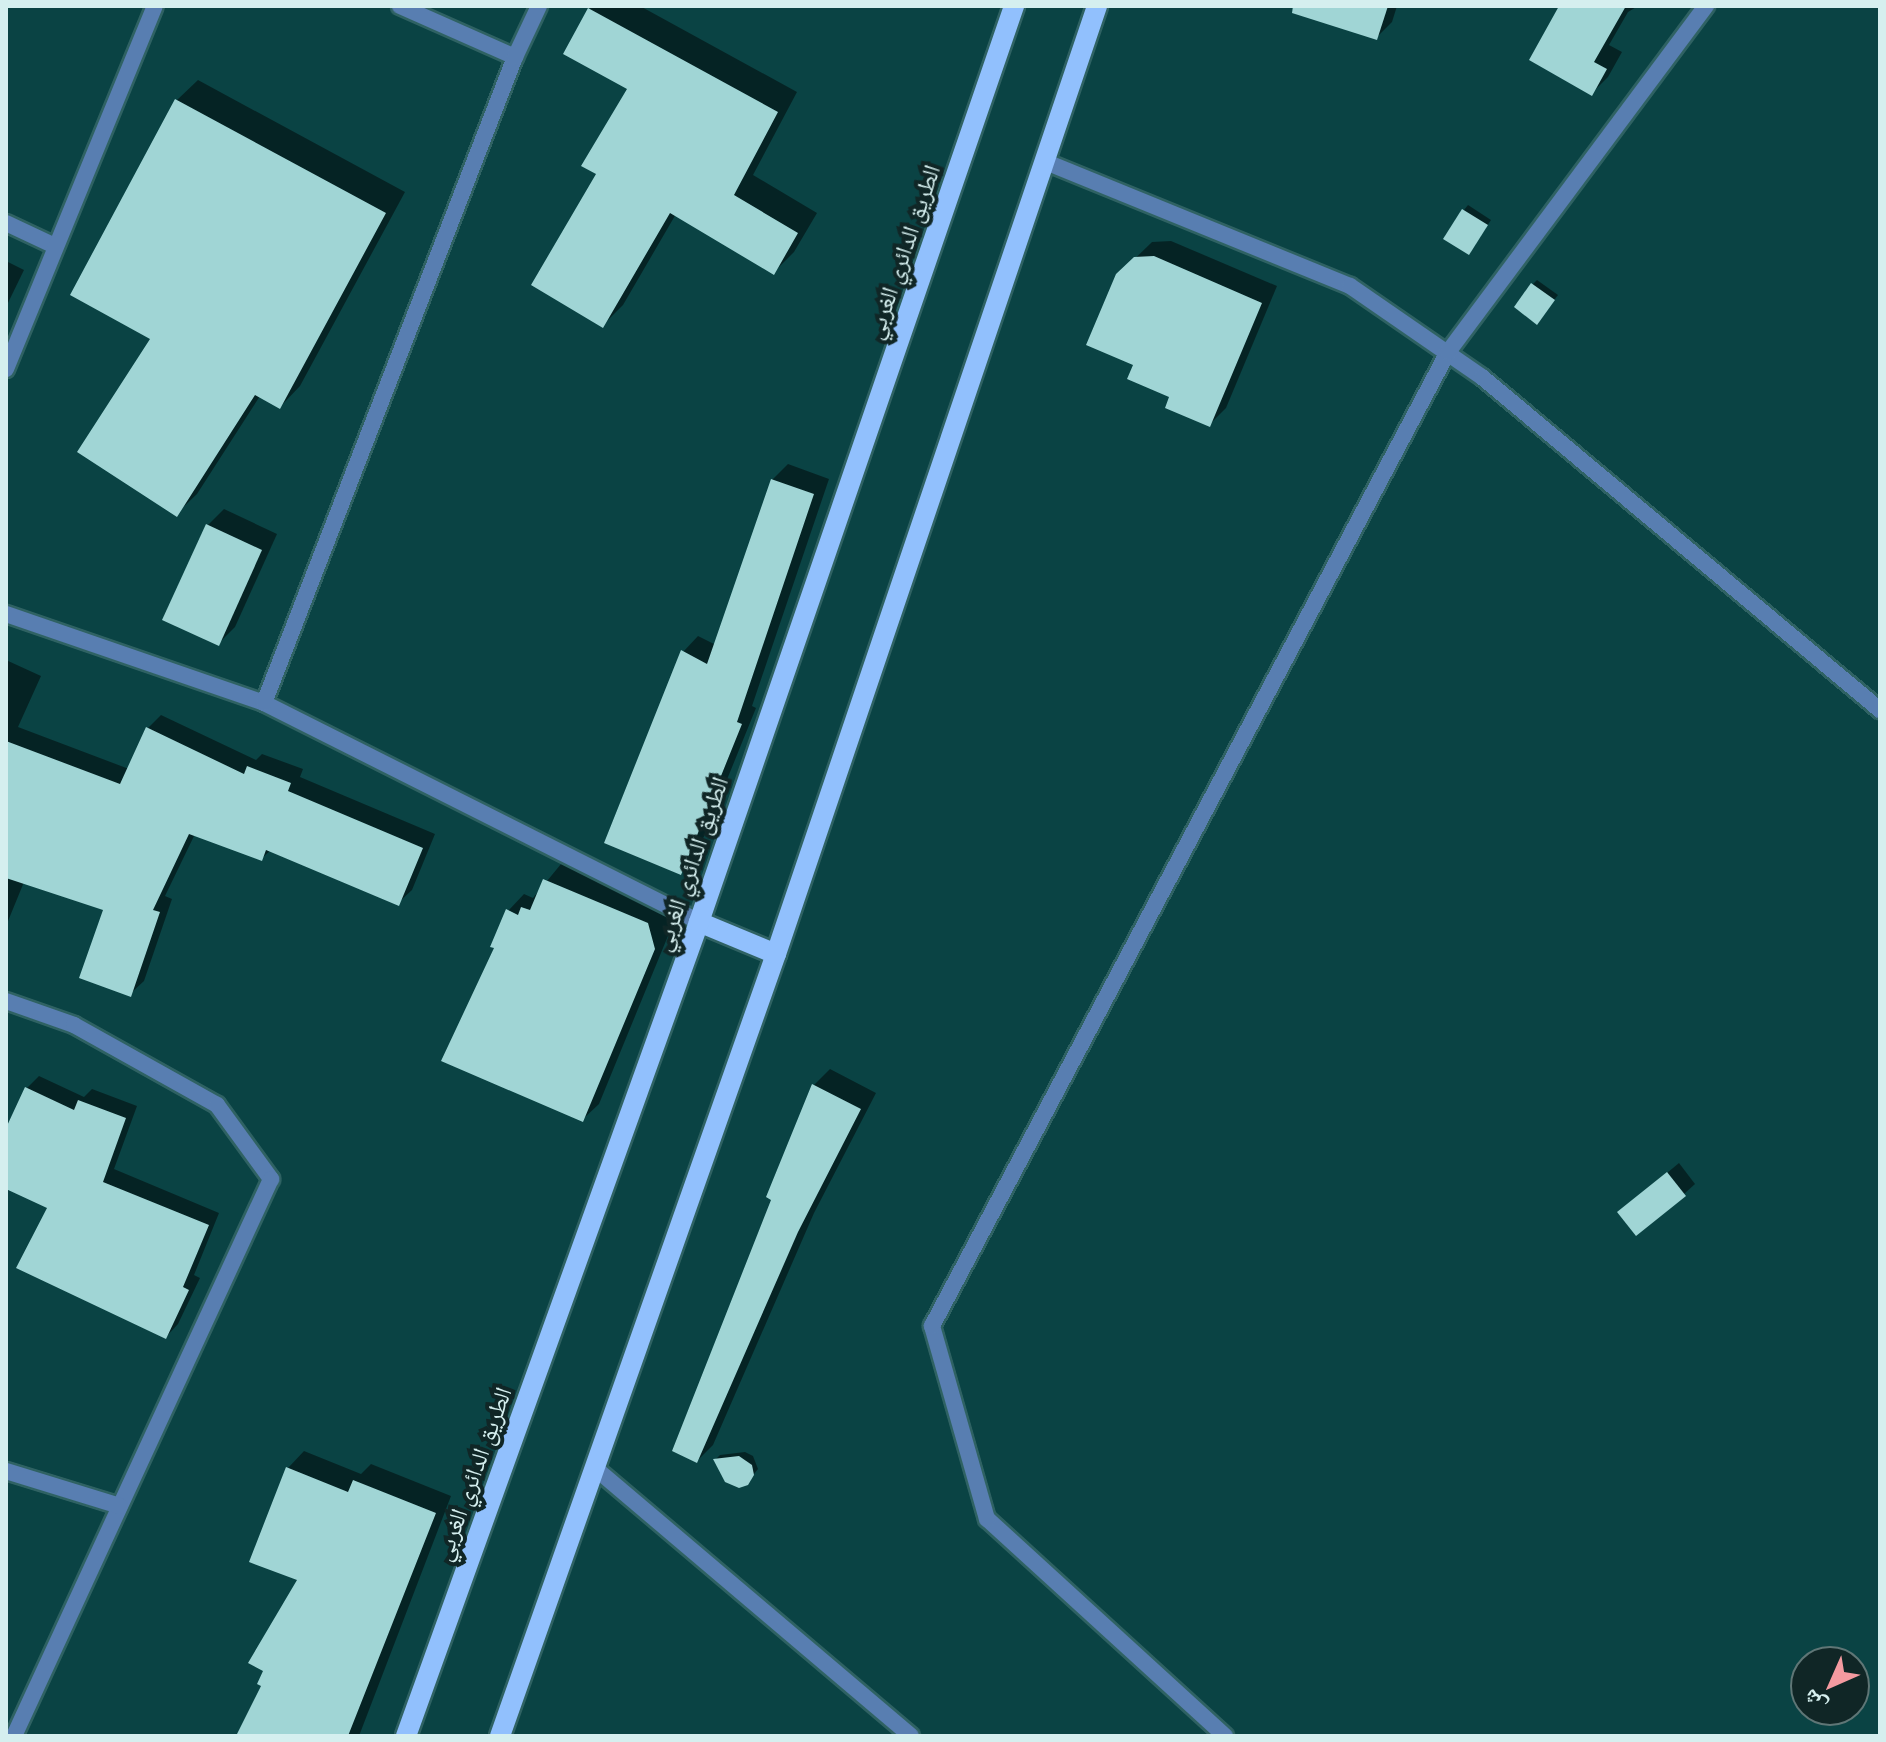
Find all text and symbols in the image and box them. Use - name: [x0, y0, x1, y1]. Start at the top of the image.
- street label: الطريق الدائري الغربي: [860, 161, 946, 343]
- street label: الطريق الدائري الغربي: [648, 773, 734, 955]
- street label: الطريق الدائري الغربي: [428, 1383, 518, 1565]
- north arrow: [1790, 1646, 1870, 1726]
- text: ش: [1796, 1683, 1833, 1720]

